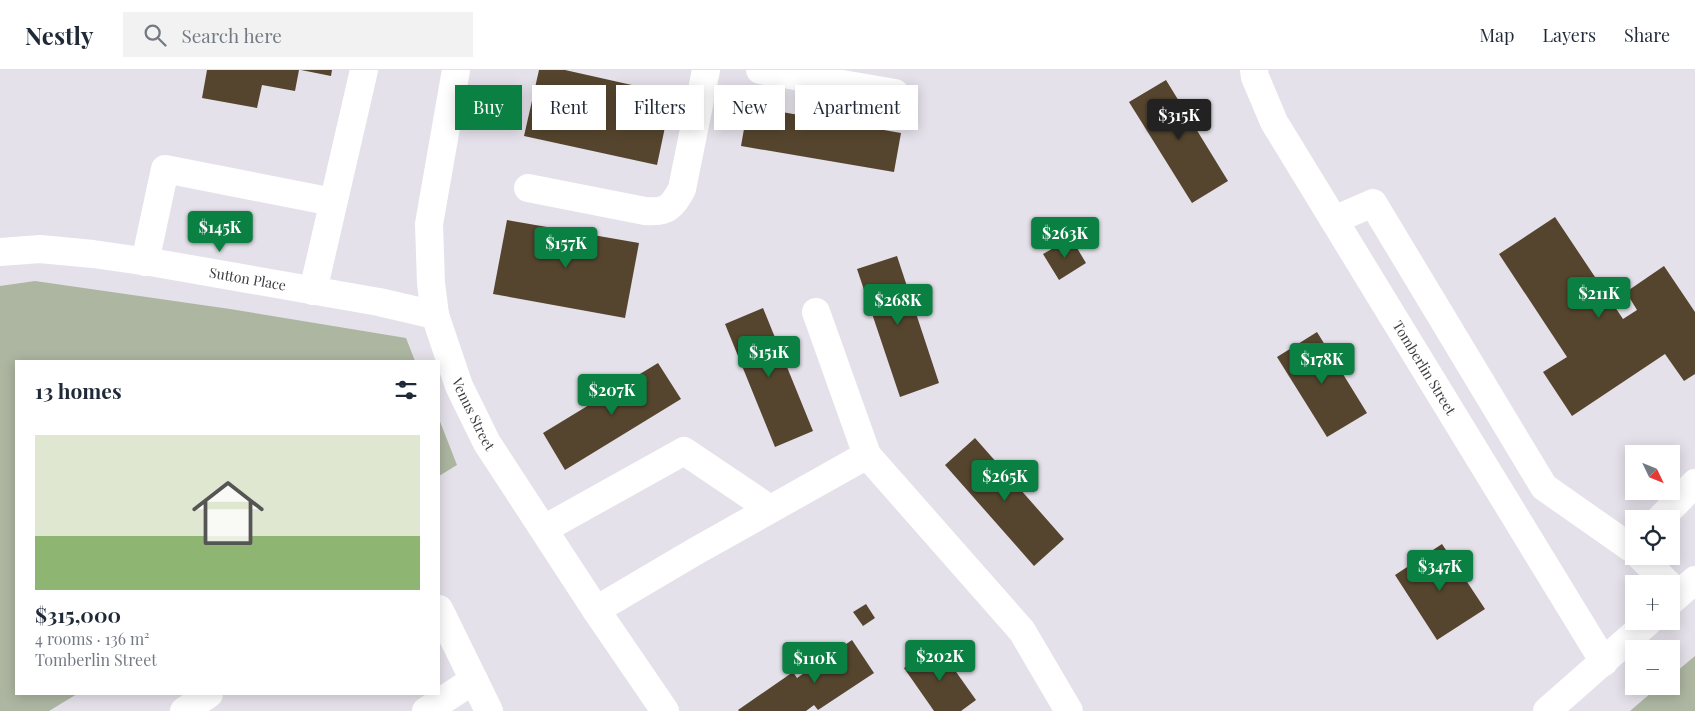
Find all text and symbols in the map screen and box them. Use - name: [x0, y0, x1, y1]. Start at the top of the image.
- search box: [123, 12, 473, 57]
- text: Nestly: [25, 19, 93, 51]
- icon: search: [141, 21, 169, 49]
- text: Search here: [181, 22, 282, 48]
- text: Map: [1479, 23, 1514, 47]
- text: Layers: [1542, 23, 1596, 47]
- text: Share: [1624, 23, 1670, 47]
- chip: Buy: [455, 85, 522, 130]
- chip: Rent: [532, 85, 606, 130]
- chip: Filters: [616, 85, 704, 130]
- chip: New: [714, 85, 785, 130]
- chip: Apartment: [795, 85, 918, 130]
- pin: $315K: [1144, 98, 1214, 141]
- text: $315K: [1158, 104, 1200, 125]
- pin: $145K: [185, 210, 255, 253]
- text: $145K: [199, 216, 241, 237]
- pin: $263K: [1030, 216, 1100, 259]
- text: $263K: [1042, 222, 1088, 243]
- pin: $157K: [531, 226, 601, 269]
- text: $157K: [545, 232, 587, 253]
- street label: Sutton Place: [208, 262, 288, 295]
- pin: $211K: [1564, 276, 1634, 319]
- text: $211K: [1578, 282, 1620, 303]
- pin: $268K: [863, 284, 933, 326]
- text: $268K: [875, 289, 921, 310]
- street label: Tomberlin Street: [1389, 317, 1461, 419]
- pin: $151K: [734, 336, 804, 378]
- text: $151K: [749, 341, 789, 362]
- pin: $178K: [1287, 342, 1357, 385]
- text: $178K: [1301, 348, 1344, 369]
- street label: Venus Street: [448, 374, 500, 455]
- pin: $207K: [577, 374, 647, 416]
- text: 13 homes: [35, 376, 122, 404]
- icon: filters: [392, 376, 420, 404]
- text: $207K: [589, 379, 635, 400]
- north arrow: [1625, 445, 1680, 500]
- map controls: [1625, 445, 1680, 695]
- pin: $265K: [970, 460, 1040, 502]
- text: $265K: [982, 465, 1028, 486]
- icon: home: [183, 468, 273, 558]
- button: locate: [1625, 510, 1680, 565]
- pin: $347K: [1405, 550, 1475, 592]
- text: $347K: [1418, 555, 1462, 576]
- button: +: [1625, 575, 1680, 630]
- text: $315,000: [35, 600, 121, 628]
- text: 4 rooms · 136 m²: [35, 628, 150, 649]
- pin: $202K: [905, 640, 975, 682]
- button: −: [1625, 640, 1680, 695]
- pin: $110K: [780, 642, 850, 684]
- text: $202K: [916, 645, 964, 666]
- text: $110K: [793, 647, 837, 668]
- text: Tomberlin Street: [35, 649, 157, 670]

